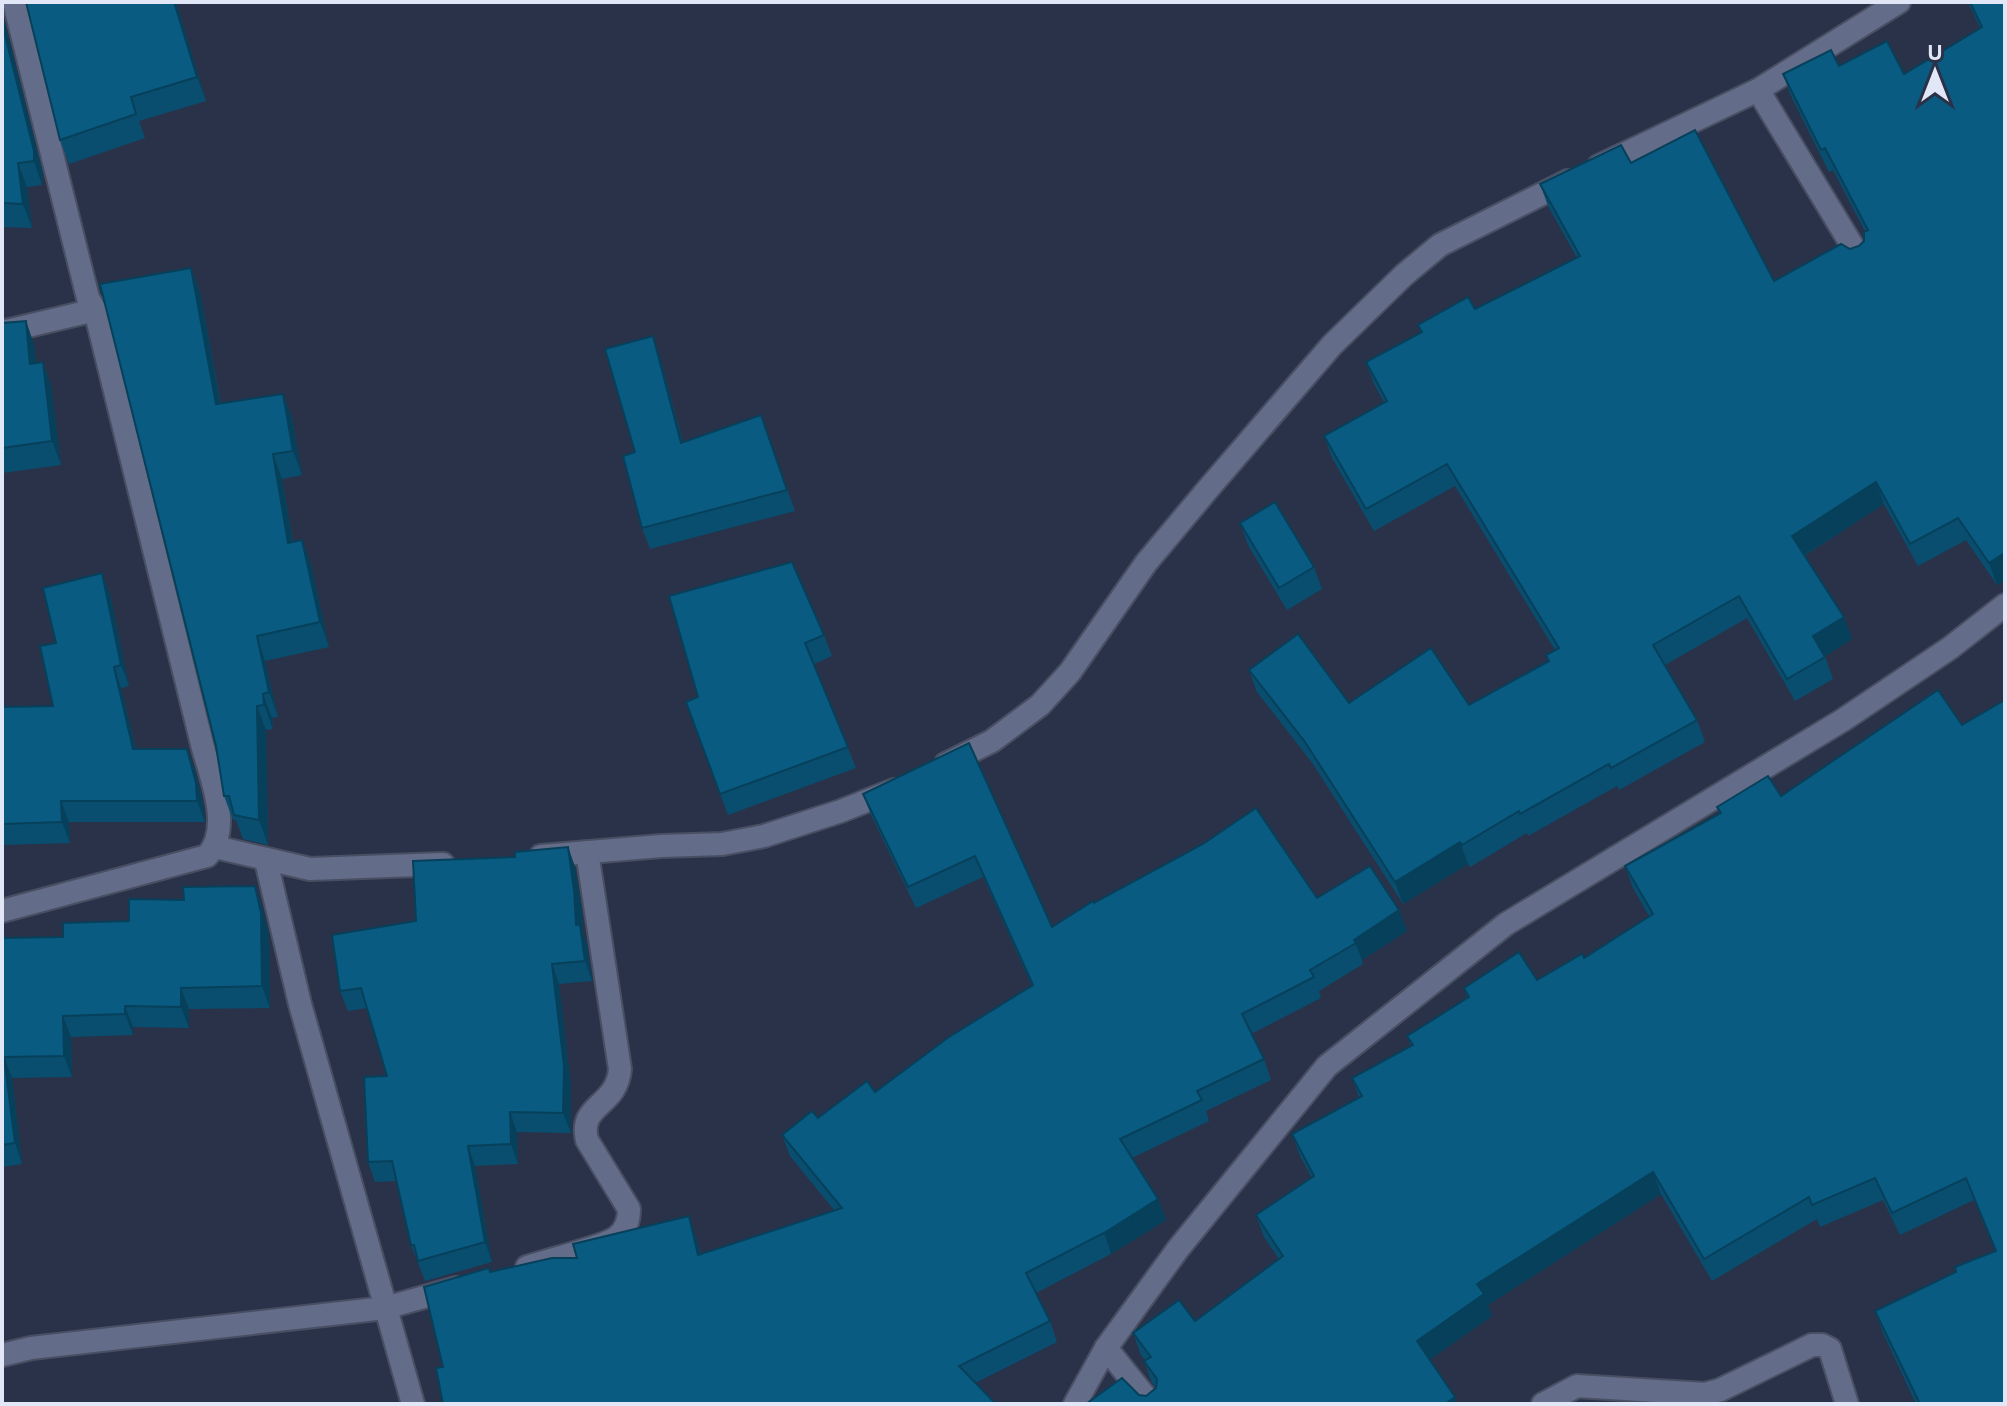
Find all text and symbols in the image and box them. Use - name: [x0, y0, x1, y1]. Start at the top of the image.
- north arrow: [1895, 32, 1975, 112]
- text: U: [1927, 39, 1943, 64]

